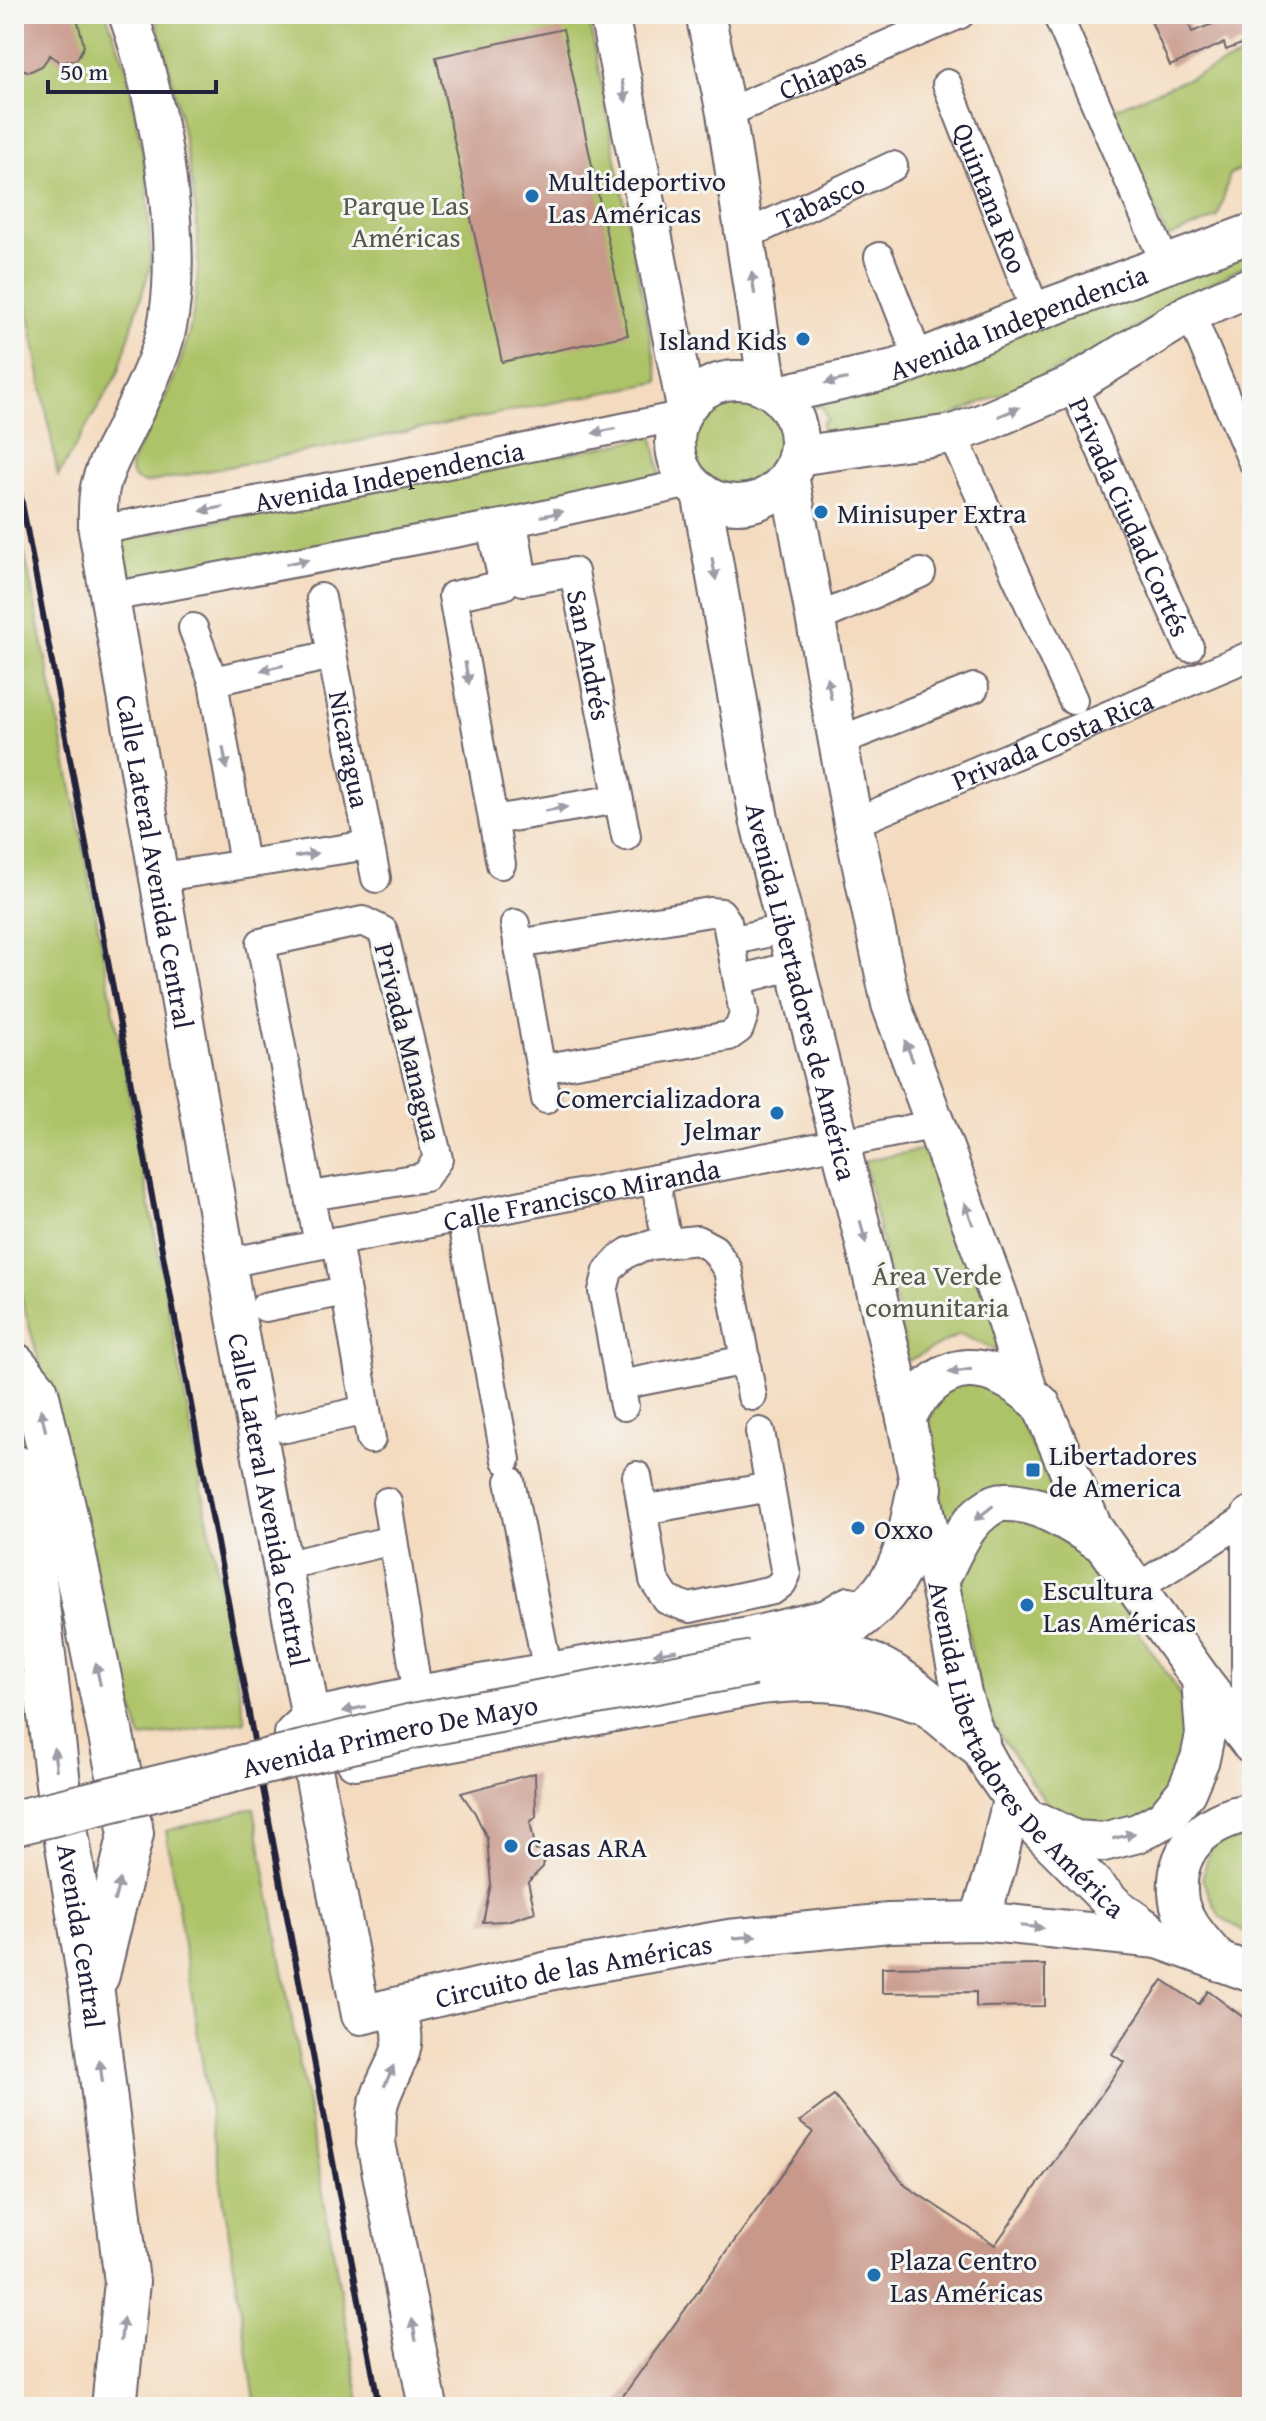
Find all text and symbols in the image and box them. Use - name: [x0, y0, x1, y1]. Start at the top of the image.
- street label: Chiapas: [772, 36, 872, 109]
- scale bar: [48, 44, 216, 94]
- text: 50 m: [60, 54, 108, 89]
- one-way arrow: [618, 78, 630, 103]
- street label: Quintana Roo: [943, 116, 1039, 279]
- place label: Multideportivo Las Américas: [548, 160, 726, 233]
- street label: Tabasco: [769, 162, 871, 239]
- park label: Parque Las Américas: [343, 184, 469, 257]
- marker: Multideportivo Las Américas: [523, 187, 541, 205]
- street label: Avenida Independencia: [886, 252, 1154, 390]
- one-way arrow: [746, 270, 759, 295]
- place label: Island Kids: [659, 319, 787, 360]
- marker: Island Kids: [794, 330, 812, 348]
- one-way arrow: [824, 375, 849, 388]
- street label: Privada Ciudad Cortés: [1059, 390, 1202, 643]
- one-way arrow: [997, 405, 1021, 418]
- one-way arrow: [591, 425, 616, 438]
- street label: Avenida Independencia: [251, 428, 528, 521]
- place label: Minisuper Extra: [837, 492, 1027, 533]
- one-way arrow: [199, 503, 224, 516]
- marker: Minisuper Extra: [812, 503, 830, 521]
- one-way arrow: [540, 507, 565, 520]
- one-way arrow: [285, 556, 310, 568]
- one-way arrow: [708, 557, 720, 582]
- street label: San Andrés: [557, 586, 623, 724]
- one-way arrow: [461, 661, 473, 686]
- one-way arrow: [260, 662, 285, 675]
- one-way arrow: [822, 676, 835, 701]
- street label: Privada Costa Rica: [945, 678, 1160, 800]
- street label: Nicaragua: [319, 687, 382, 812]
- street label: Calle Lateral Avenida Central: [107, 691, 206, 1032]
- one-way arrow: [220, 746, 232, 771]
- street label: Avenida Libertadores de América: [736, 800, 869, 1185]
- one-way arrow: [544, 803, 569, 815]
- one-way arrow: [294, 848, 319, 861]
- street label: Privada Managua: [365, 939, 454, 1146]
- one-way arrow: [902, 1039, 915, 1063]
- place label: Comercializadora Jelmar: [556, 1077, 762, 1150]
- marker: Comercializadora Jelmar: [768, 1104, 786, 1122]
- street label: Calle Francisco Miranda: [439, 1146, 724, 1241]
- one-way arrow: [962, 1202, 975, 1226]
- one-way arrow: [857, 1220, 869, 1245]
- park label: Área Verde comunitaria: [865, 1254, 1010, 1327]
- street label: Calle Lateral Avenida Central: [219, 1329, 321, 1670]
- one-way arrow: [948, 1366, 973, 1378]
- one-way arrow: [36, 1408, 49, 1433]
- place label: Libertadores de America: [1049, 1434, 1197, 1507]
- marker: Libertadores de America: [1024, 1461, 1042, 1479]
- one-way arrow: [974, 1504, 994, 1521]
- place label: Oxxo: [874, 1508, 933, 1549]
- marker: Oxxo: [849, 1519, 867, 1537]
- place label: Escultura Las Américas: [1043, 1569, 1196, 1642]
- street label: Avenida Libertadores De América: [919, 1577, 1134, 1928]
- marker: Escultura Las Américas: [1018, 1596, 1036, 1614]
- one-way arrow: [652, 1647, 677, 1659]
- one-way arrow: [92, 1662, 104, 1687]
- street label: Avenida Primero De Mayo: [237, 1683, 541, 1787]
- one-way arrow: [341, 1703, 366, 1716]
- one-way arrow: [48, 1746, 61, 1771]
- place label: Casas ARA: [527, 1826, 647, 1867]
- one-way arrow: [1111, 1830, 1136, 1842]
- marker: Casas ARA: [502, 1837, 520, 1855]
- street label: Avenida Central: [47, 1840, 117, 2030]
- one-way arrow: [112, 1878, 124, 1903]
- one-way arrow: [1020, 1920, 1045, 1933]
- street label: Circuito de las Américas: [431, 1922, 715, 2018]
- one-way arrow: [733, 1930, 758, 1943]
- one-way arrow: [94, 2058, 107, 2083]
- one-way arrow: [383, 2065, 396, 2088]
- place label: Plaza Centro Las Américas: [890, 2239, 1043, 2312]
- marker: Plaza Centro Las Américas: [865, 2266, 883, 2284]
- one-way arrow: [116, 2316, 129, 2341]
- one-way arrow: [407, 2318, 419, 2343]

